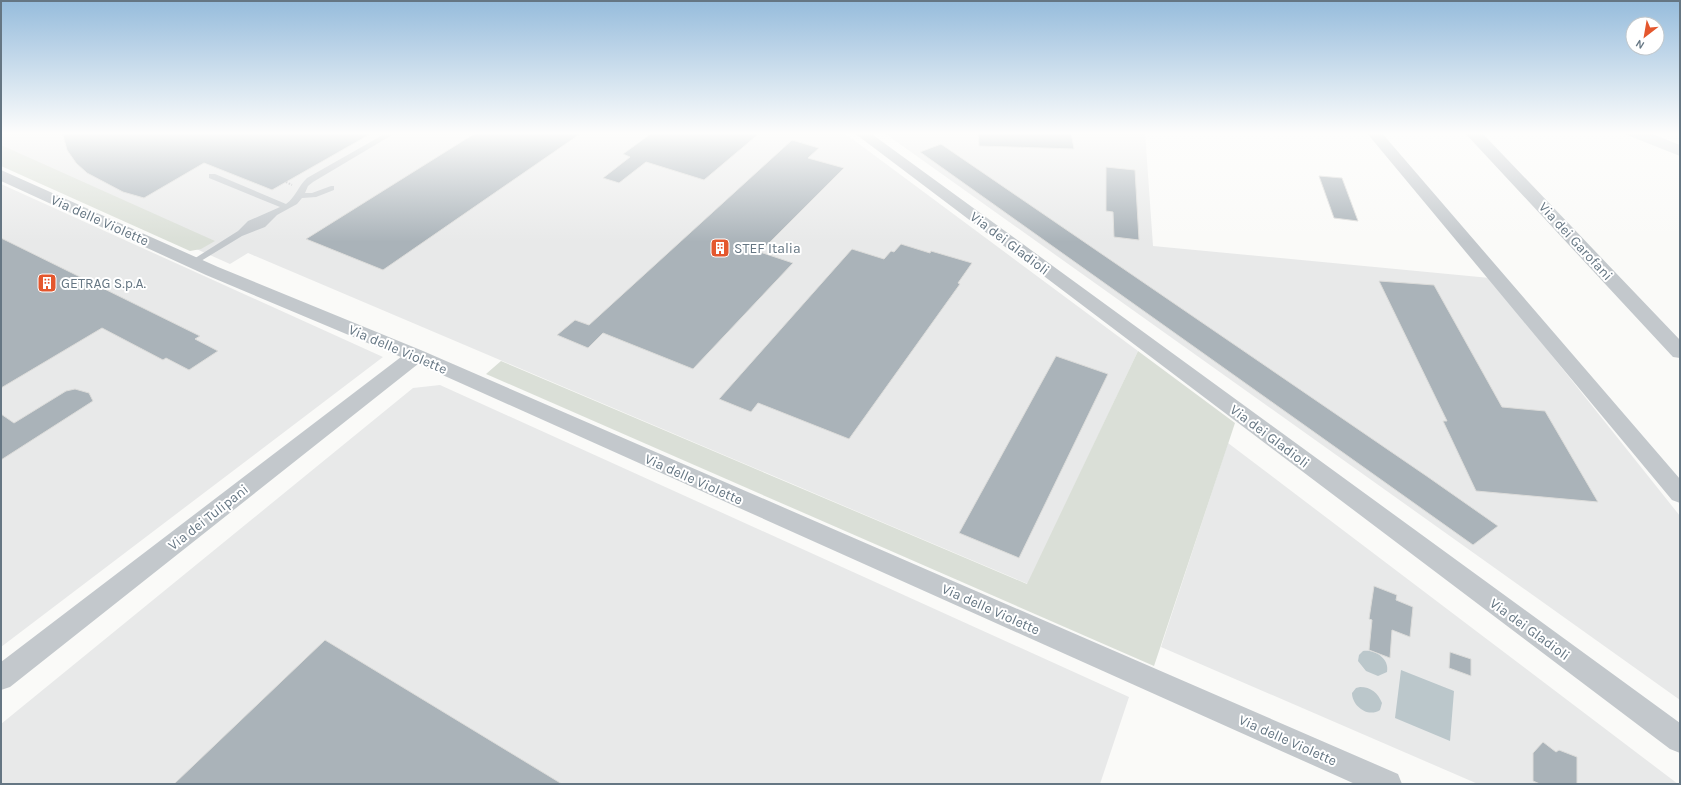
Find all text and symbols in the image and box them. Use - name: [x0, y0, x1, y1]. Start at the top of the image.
- north arrow: [1625, 16, 1665, 56]
- text: N: [1633, 37, 1647, 52]
- street label: Via delle Violette: [48, 191, 151, 250]
- street label: Via dei Garofani: [1535, 199, 1616, 284]
- street label: Via dei Gladioli: [967, 208, 1053, 279]
- building icon: STEF Italia: [709, 237, 731, 259]
- place label: STEF Italia: [734, 240, 801, 257]
- building icon: GETRAG S.p.A.: [36, 272, 58, 294]
- place label: GETRAG S.p.A.: [61, 275, 147, 292]
- street label: Via delle Violette: [346, 321, 450, 378]
- street label: Via dei Gladioli: [1227, 401, 1313, 472]
- street label: Via delle Violette: [642, 450, 745, 509]
- street label: Via dei Tulipani: [165, 481, 252, 554]
- street label: Via delle Violette: [939, 580, 1042, 639]
- street label: Via dei Gladioli: [1486, 595, 1573, 664]
- street label: Via delle Violette: [1236, 711, 1339, 770]

